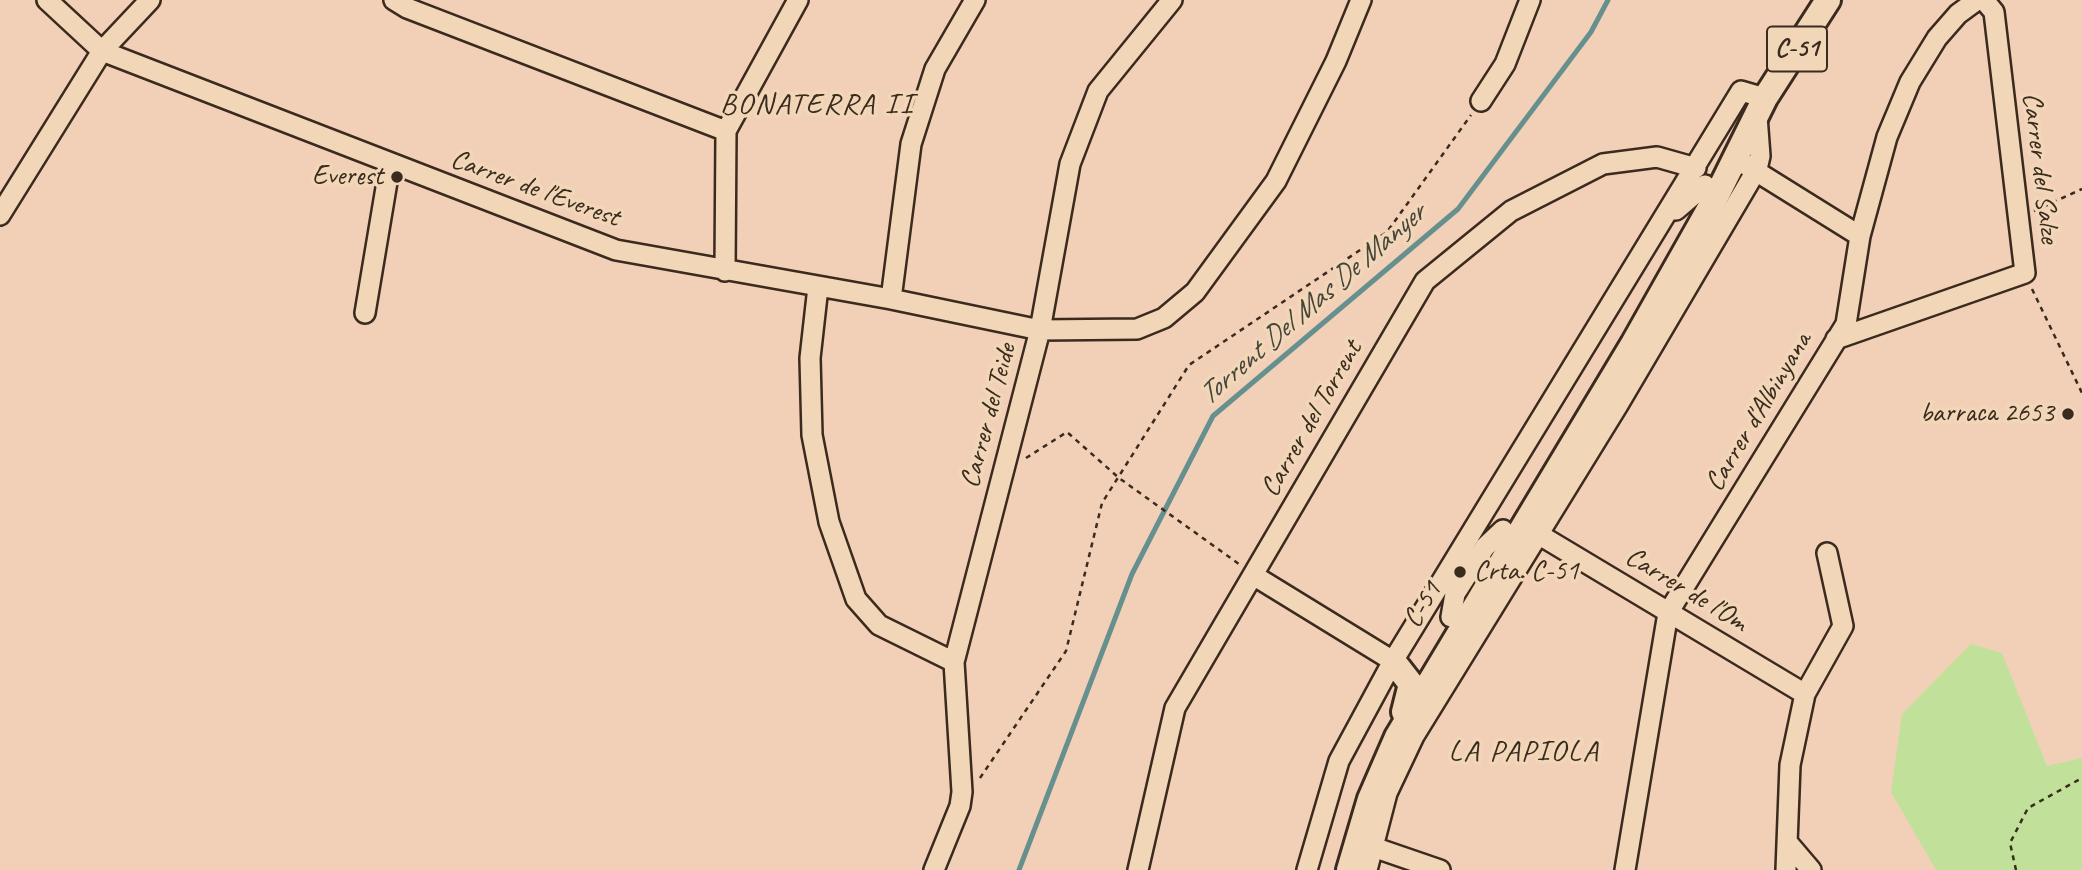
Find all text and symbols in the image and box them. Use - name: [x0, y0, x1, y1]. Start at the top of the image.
- road number: C-51: [1767, 26, 1827, 72]
- district label: BONATERRA II: [722, 87, 912, 123]
- street label: Carrer del Salze: [2014, 91, 2066, 245]
- street label: Carrer de l'Everest: [446, 143, 624, 235]
- place label: Everest: [312, 160, 383, 194]
- marker: Everest: [389, 169, 405, 185]
- water label: Torrent Del Mas De Manyer: [1191, 196, 1433, 414]
- street label: Carrer d'Albinyana: [1698, 326, 1820, 498]
- street label: Carrer del Torrent: [1254, 335, 1370, 503]
- street label: Carrer del Teide: [954, 340, 1024, 492]
- place label: barraca 2653: [1920, 397, 2054, 431]
- marker: barraca 2653: [2060, 406, 2076, 422]
- street label: Carrer de l'Om: [1619, 540, 1753, 640]
- place label: Crta. C-51: [1474, 555, 1579, 589]
- marker: Crta. C-51: [1452, 564, 1468, 580]
- street label: C-51: [1396, 576, 1450, 634]
- district label: LA PAPIOLA: [1450, 734, 1598, 770]

